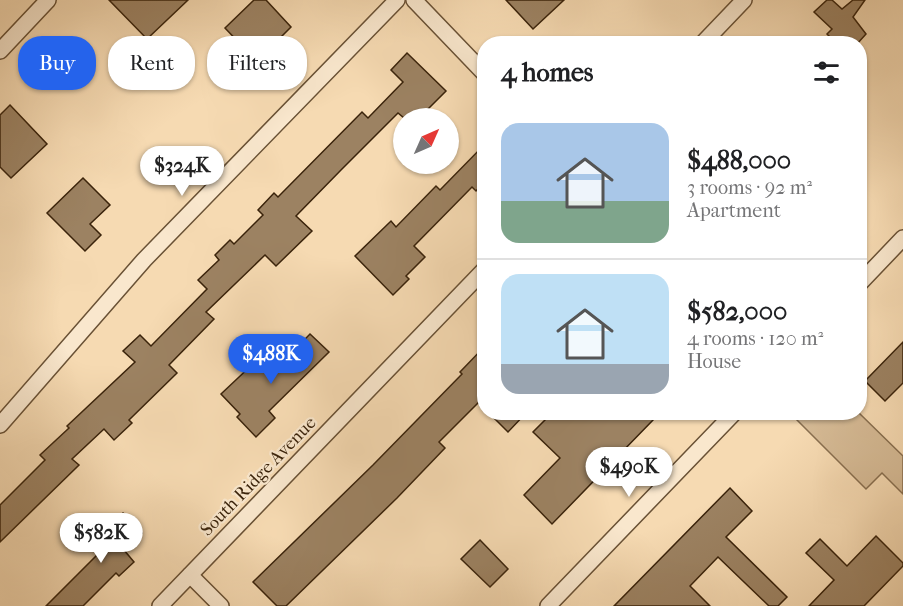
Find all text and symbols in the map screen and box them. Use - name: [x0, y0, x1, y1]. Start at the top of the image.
- chip: Buy: [18, 36, 96, 90]
- chip: Rent: [108, 36, 195, 90]
- chip: Filters: [207, 36, 307, 90]
- icon: filters: [810, 56, 843, 89]
- text: 4 homes: [501, 57, 593, 88]
- north arrow: [393, 108, 459, 174]
- map controls: [393, 108, 459, 174]
- text: $488,000: [687, 145, 791, 176]
- pin: $324K: [140, 146, 224, 197]
- icon: home: [549, 147, 621, 219]
- text: $324K: [154, 154, 210, 177]
- text: 3 rooms · 92 m²: [687, 176, 812, 199]
- text: Apartment: [687, 199, 781, 222]
- text: $582,000: [687, 296, 787, 327]
- icon: home: [549, 298, 621, 370]
- text: 4 rooms · 120 m²: [687, 327, 823, 350]
- pin: $488K: [229, 334, 313, 385]
- text: $488K: [242, 342, 300, 365]
- text: House: [687, 350, 741, 373]
- street label: South Ridge Avenue: [196, 412, 321, 540]
- pin: $490K: [587, 447, 671, 498]
- text: $490K: [600, 455, 658, 478]
- pin: $582K: [59, 513, 143, 564]
- text: $582K: [74, 521, 128, 544]

